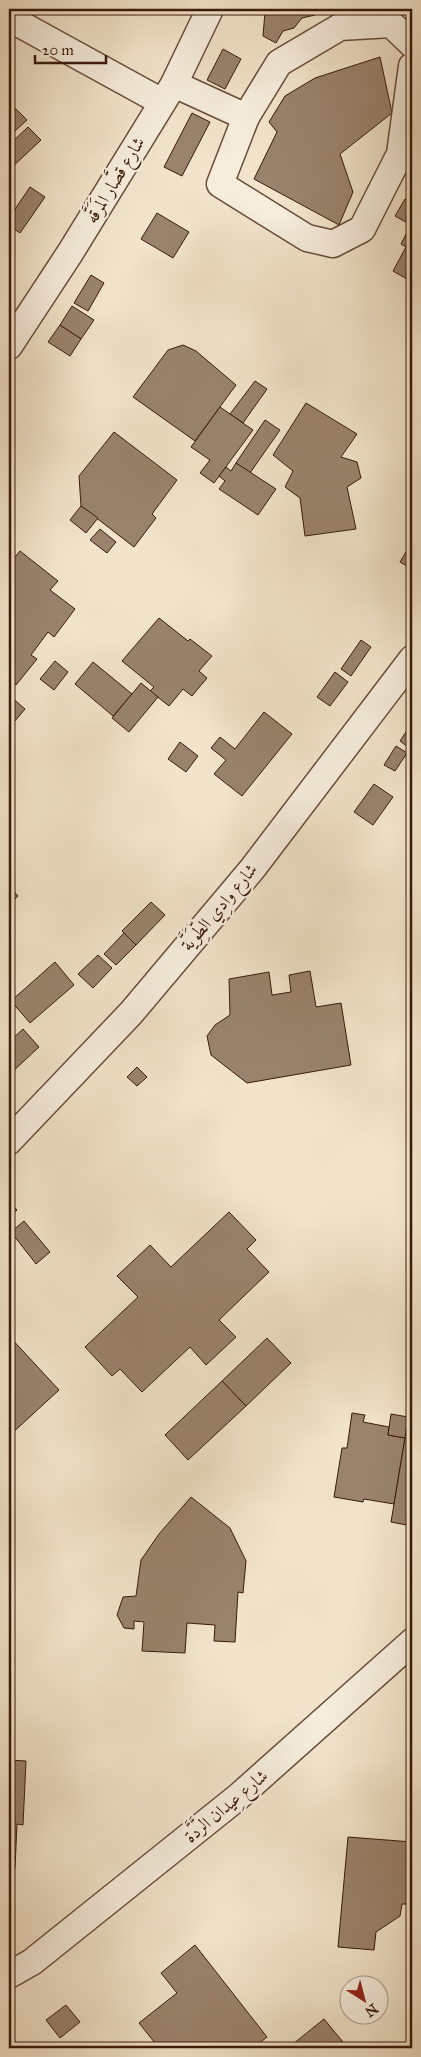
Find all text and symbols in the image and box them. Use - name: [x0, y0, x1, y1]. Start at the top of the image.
- scale bar: [35, 32, 106, 64]
- text: 20 m: [42, 41, 74, 59]
- street label: شارع قصَّار المَرَقَّه: [77, 131, 153, 229]
- street label: شارع وادِي الطِّوَيَّة: [173, 856, 265, 958]
- street label: شارع عِيدان الرَّدَّة: [177, 1762, 275, 1850]
- north arrow: [338, 1974, 388, 2024]
- text: N: [361, 2000, 381, 2021]

